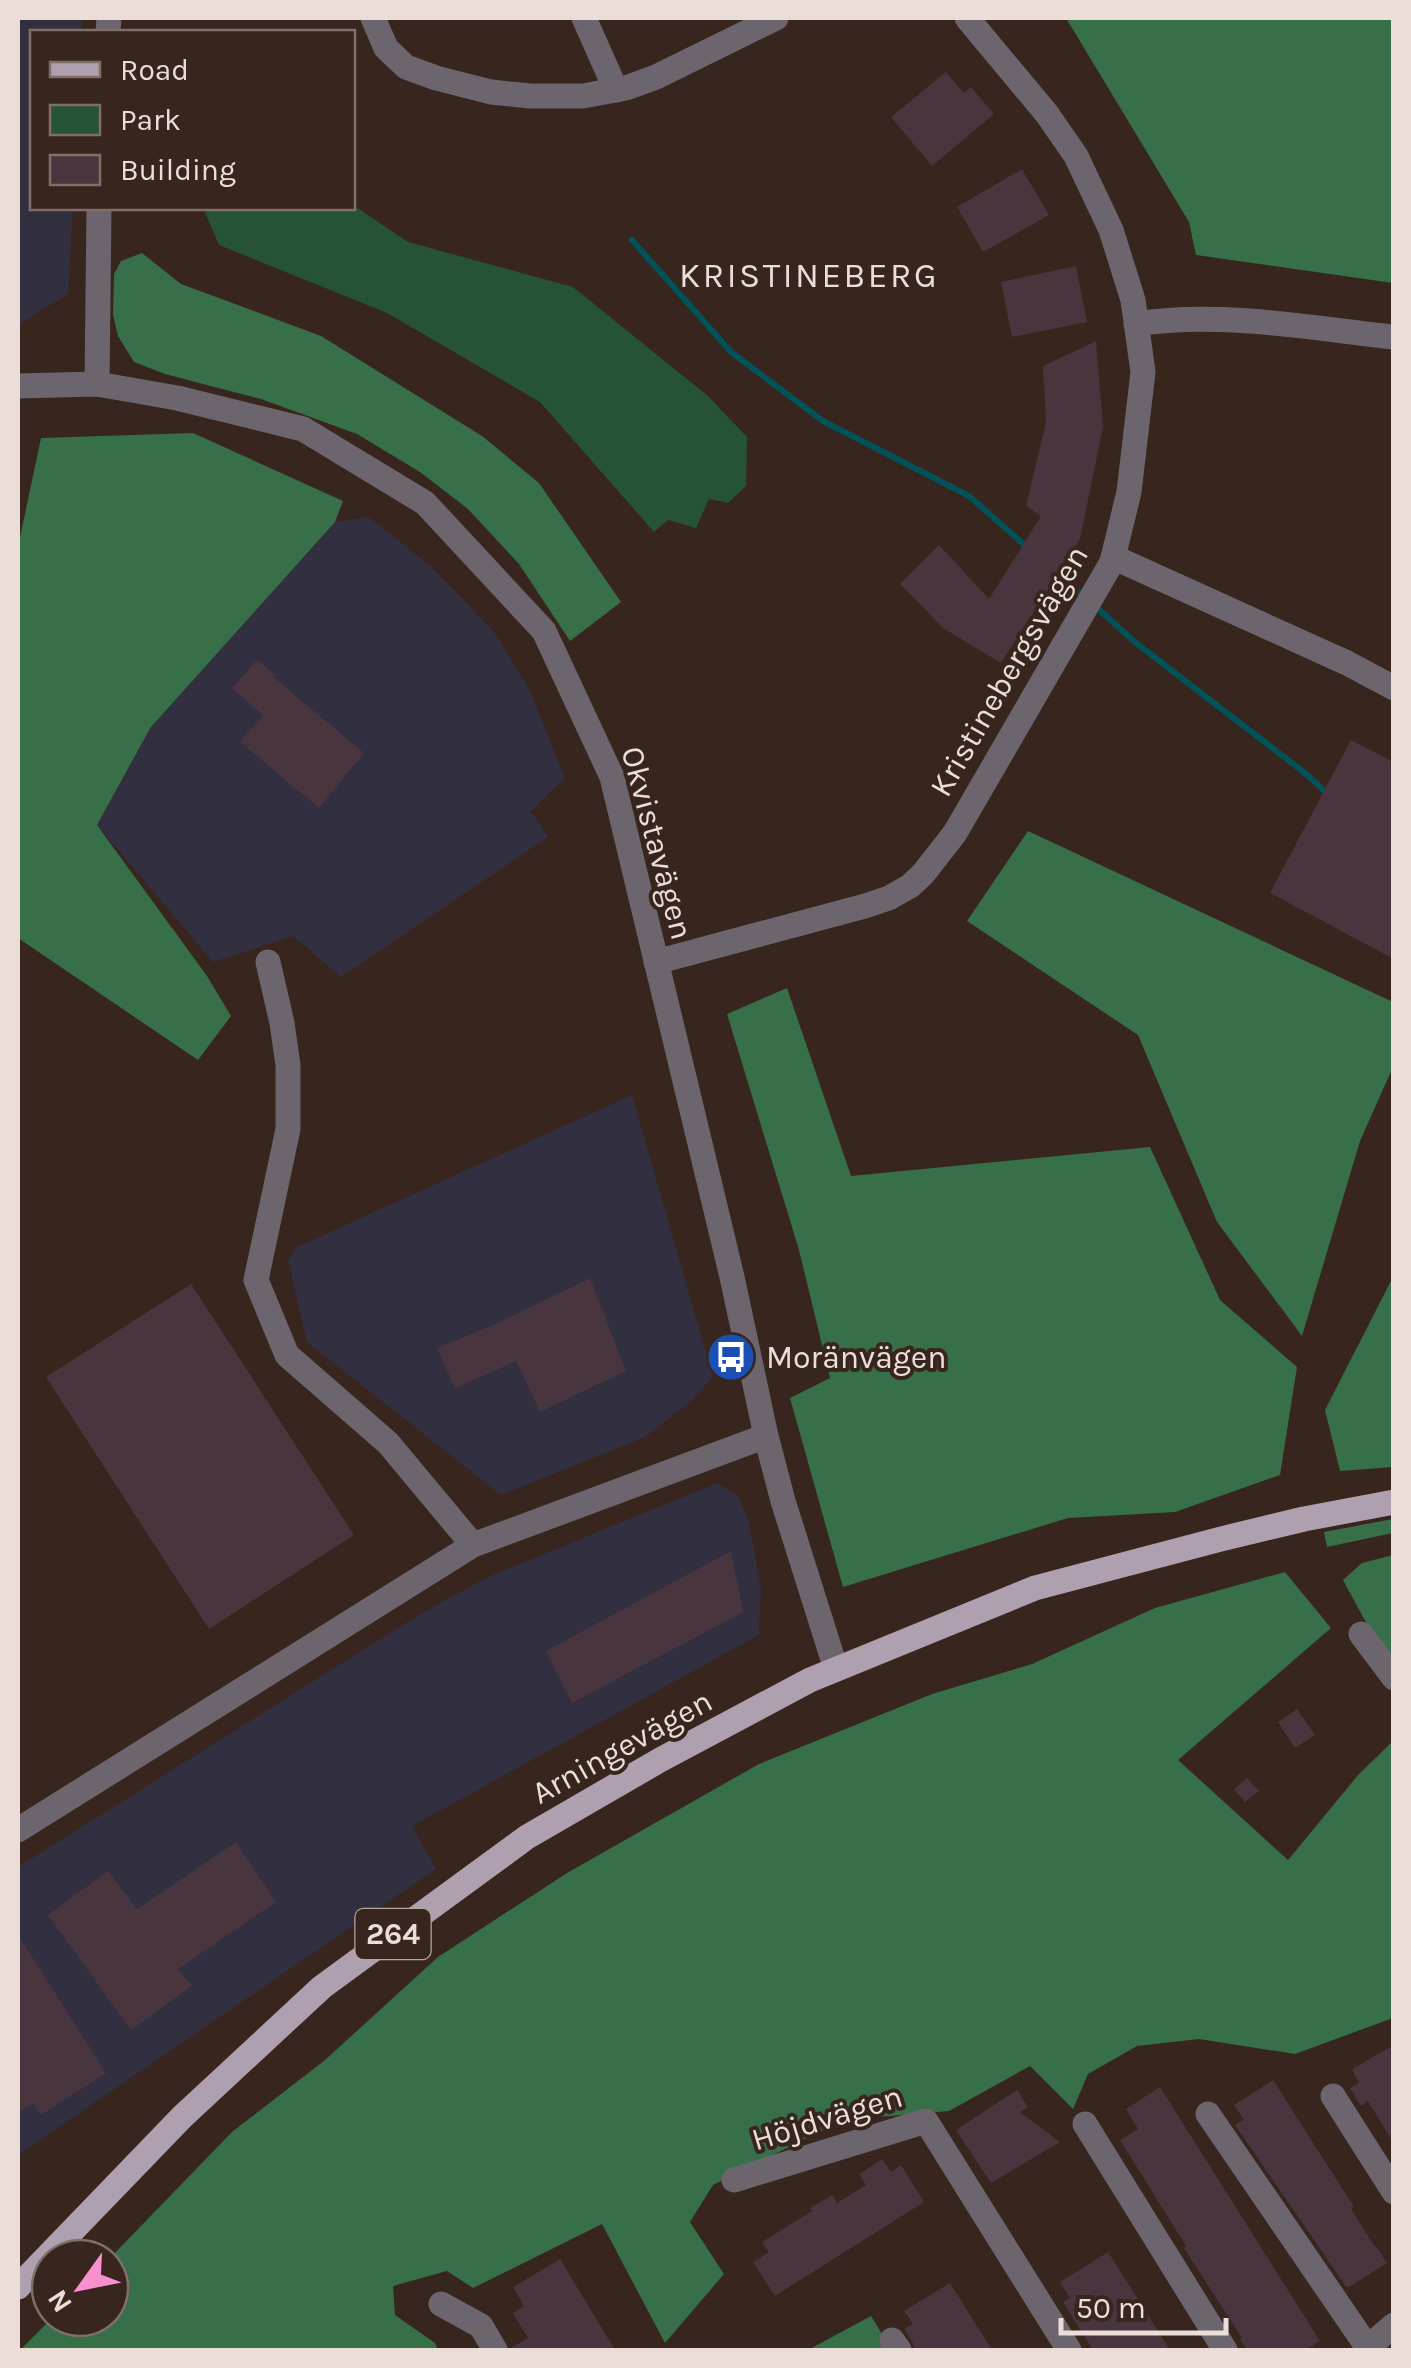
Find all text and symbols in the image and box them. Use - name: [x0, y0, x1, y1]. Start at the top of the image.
- legend: [30, 30, 355, 210]
- text: Road: [120, 52, 189, 88]
- text: Park: [120, 102, 181, 138]
- text: Building: [120, 152, 236, 188]
- district label: KRISTINEBERG: [679, 255, 939, 296]
- street label: Kristinebergsvägen: [922, 539, 1096, 803]
- street label: Okvistavägen: [613, 742, 701, 944]
- bus stop icon: Moränvägen: [705, 1331, 757, 1383]
- place label: Moränvägen: [766, 1339, 947, 1376]
- street label: Arningevägen: [526, 1682, 718, 1812]
- road number: 264: [356, 1909, 430, 1959]
- street label: Höjdvägen: [747, 2078, 907, 2158]
- north arrow: [30, 2238, 130, 2338]
- scale bar: [1061, 2273, 1226, 2335]
- text: N: [40, 2284, 79, 2319]
- text: 50 m: [1076, 2290, 1146, 2326]

